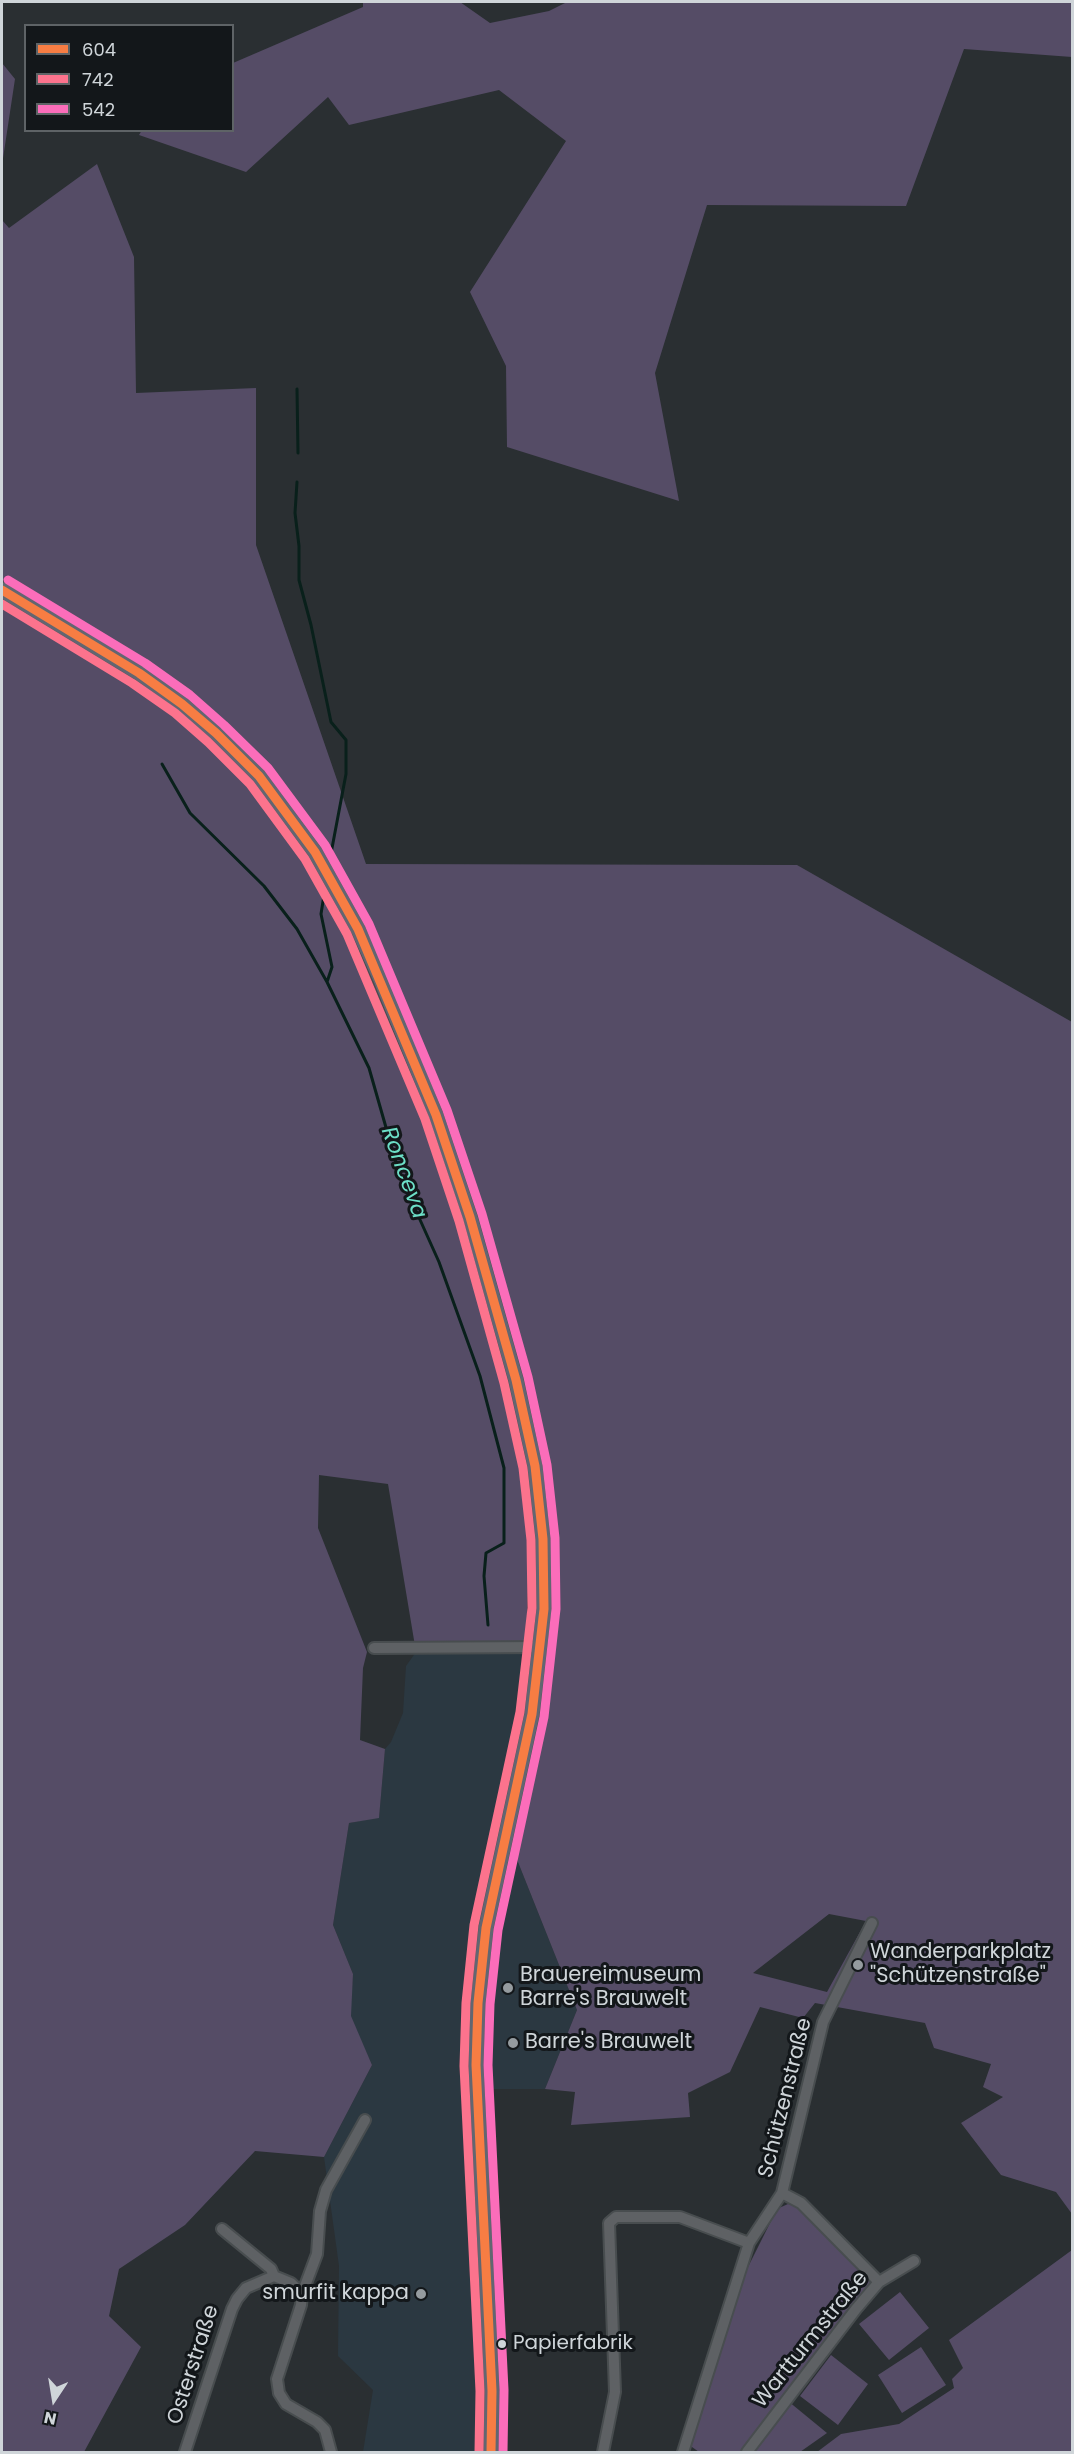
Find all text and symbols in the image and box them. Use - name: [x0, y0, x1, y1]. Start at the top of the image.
- legend: [24, 24, 234, 132]
- text: 604: [82, 37, 116, 62]
- text: 742: [82, 67, 114, 92]
- text: 542: [82, 97, 115, 122]
- water label: Ronceva: [374, 1124, 432, 1222]
- place label: Wanderparkplatz "Schützenstraße": [870, 1940, 1051, 1990]
- marker: Wanderparkplatz "Schützenstraße": [851, 1958, 865, 1972]
- place label: Brauereimuseum Barre's Brauwelt: [520, 1963, 702, 2013]
- marker: Brauereimuseum Barre's Brauwelt: [501, 1981, 515, 1995]
- street label: Schützenstraße: [754, 2016, 818, 2180]
- place label: Barre's Brauwelt: [525, 2030, 692, 2056]
- marker: Barre's Brauwelt: [506, 2036, 520, 2050]
- street label: Wartturmstraße: [748, 2267, 874, 2413]
- place label: smurfit kappa: [262, 2281, 409, 2307]
- marker: smurfit kappa: [414, 2287, 428, 2301]
- street label: Osterstraße: [163, 2302, 225, 2428]
- place label: Papierfabrik: [513, 2332, 633, 2356]
- marker: Papierfabrik: [496, 2338, 508, 2350]
- north arrow: [24, 2370, 84, 2430]
- text: N: [42, 2406, 58, 2431]

